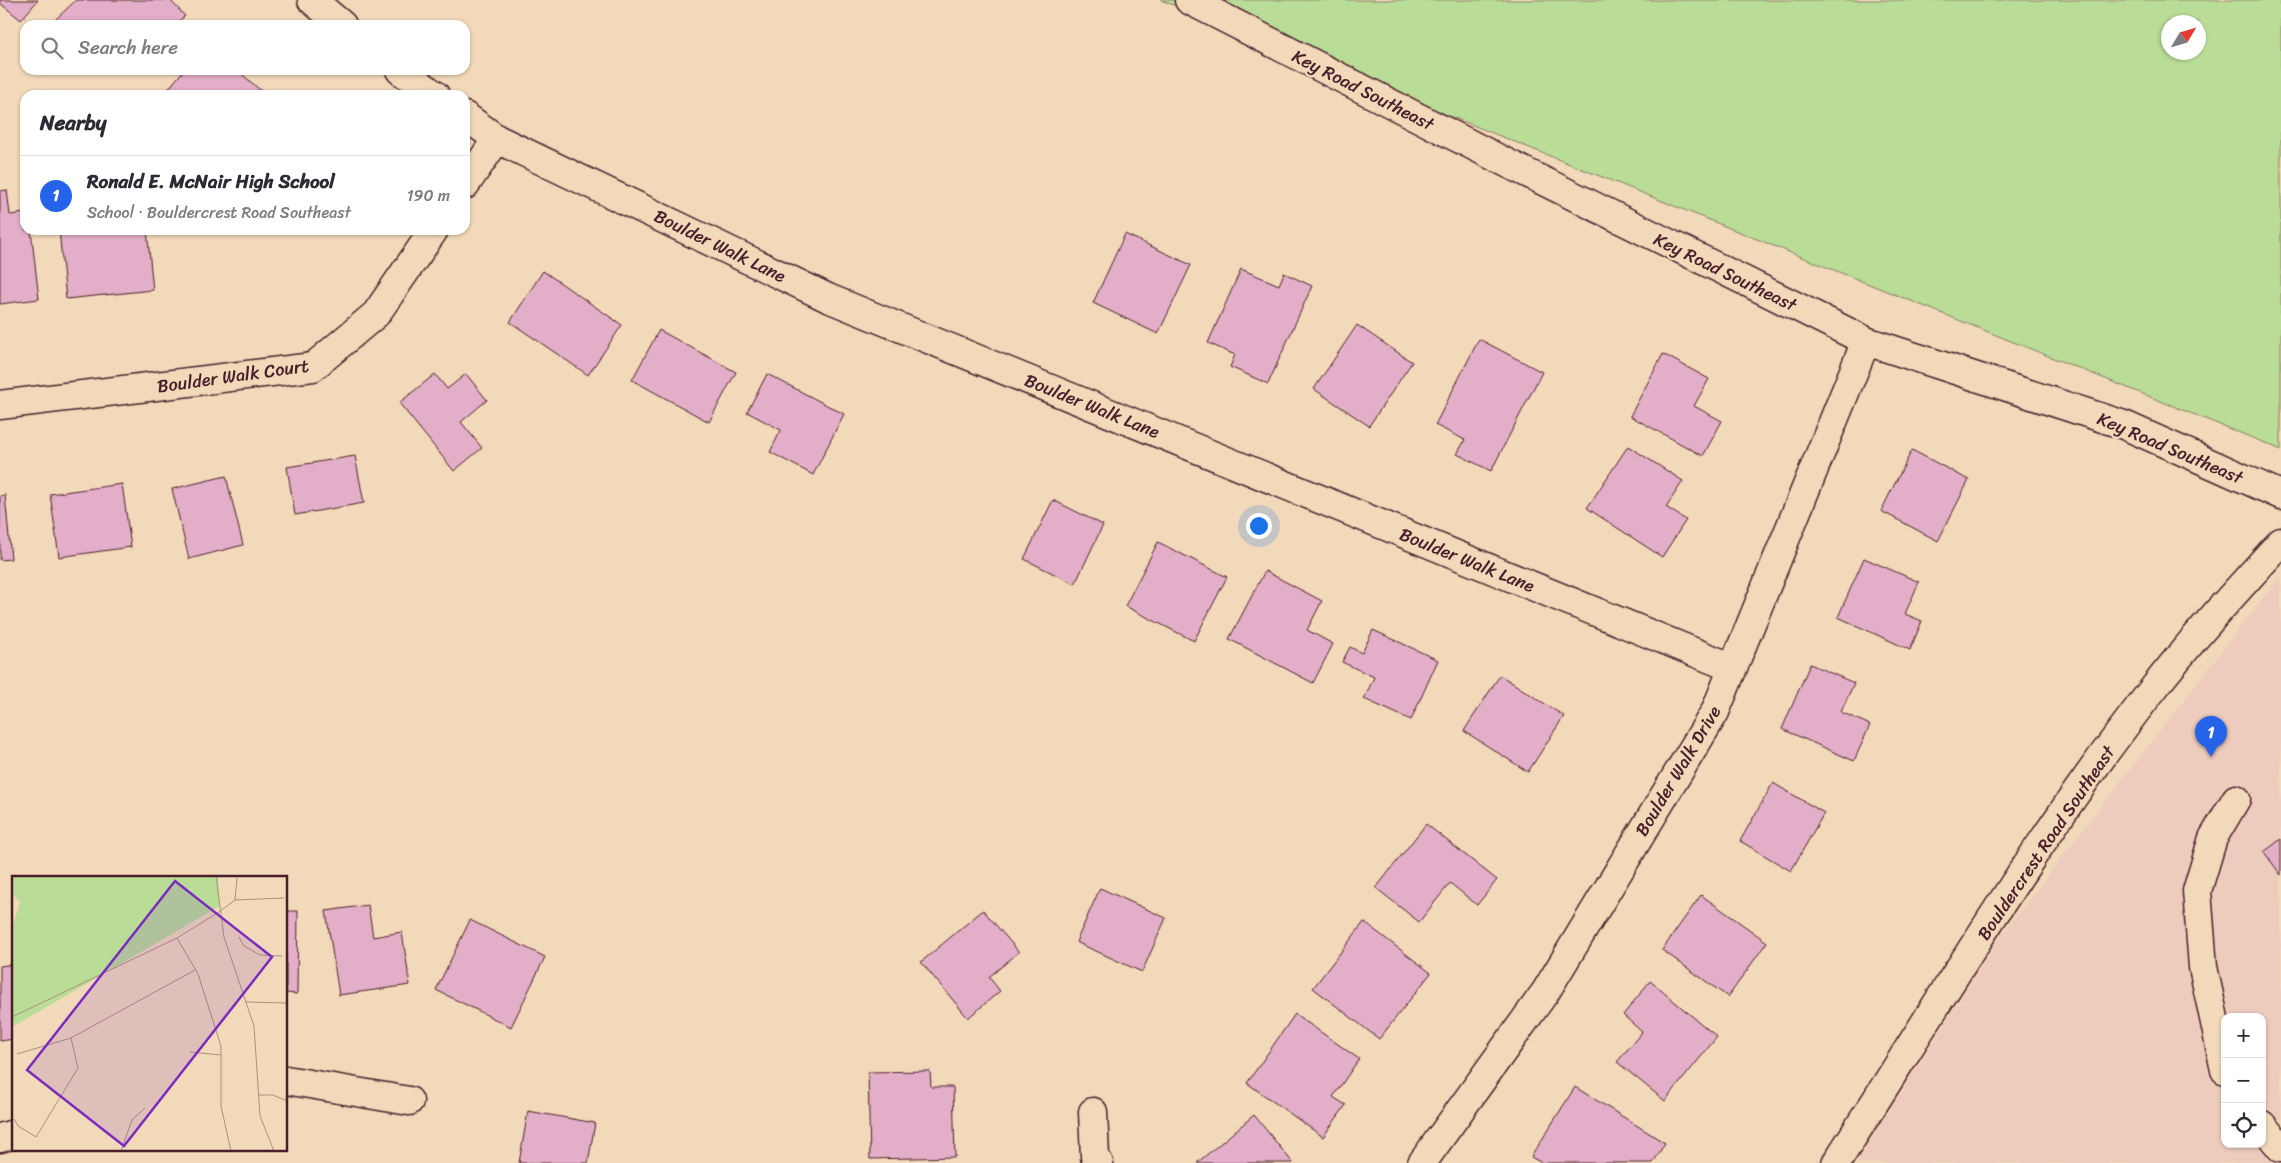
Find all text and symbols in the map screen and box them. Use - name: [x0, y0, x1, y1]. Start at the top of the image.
- north arrow: [2161, 15, 2206, 60]
- search box: [20, 20, 470, 75]
- text: Search here: [78, 31, 178, 64]
- icon: search: [38, 34, 66, 62]
- street label: Key Road Southeast: [1286, 40, 1440, 140]
- text: Nearby: [40, 104, 106, 142]
- text: Ronald E. McNair High School: [87, 165, 335, 198]
- text: 1: [53, 181, 59, 210]
- text: 190 m: [407, 181, 450, 210]
- text: School · Bouldercrest Road Southeast: [87, 198, 351, 227]
- street label: Boulder Walk Lane: [648, 200, 792, 292]
- street label: Key Road Southeast: [1648, 223, 1803, 321]
- street label: Boulder Walk Court: [155, 349, 311, 402]
- street label: Boulder Walk Lane: [1019, 364, 1165, 448]
- street label: Key Road Southeast: [2092, 403, 2249, 493]
- your location: [1246, 513, 1272, 539]
- street label: Boulder Walk Lane: [1394, 518, 1540, 602]
- street label: Boulder Walk Drive: [1626, 699, 1730, 843]
- pin: 1: [2195, 716, 2227, 757]
- street label: Bouldercrest Road Southeast: [1969, 738, 2124, 947]
- inset map: [12, 876, 288, 1150]
- map controls: [2221, 1013, 2266, 1148]
- button: +: [2221, 1013, 2266, 1058]
- button: −: [2221, 1058, 2266, 1103]
- button: locate: [2221, 1103, 2266, 1148]

